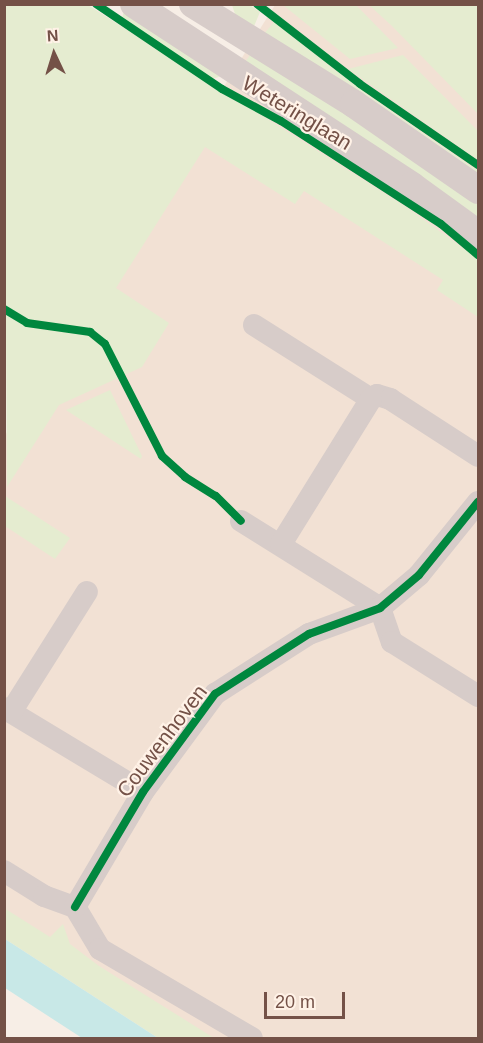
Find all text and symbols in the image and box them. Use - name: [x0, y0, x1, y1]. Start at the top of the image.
- north arrow: [24, 24, 84, 84]
- text: N: [46, 27, 59, 44]
- street label: Weteringlaan: [238, 70, 356, 156]
- street label: Couwenhoven: [112, 680, 212, 802]
- scale bar: [267, 980, 348, 1018]
- text: 20 m: [275, 992, 315, 1012]

